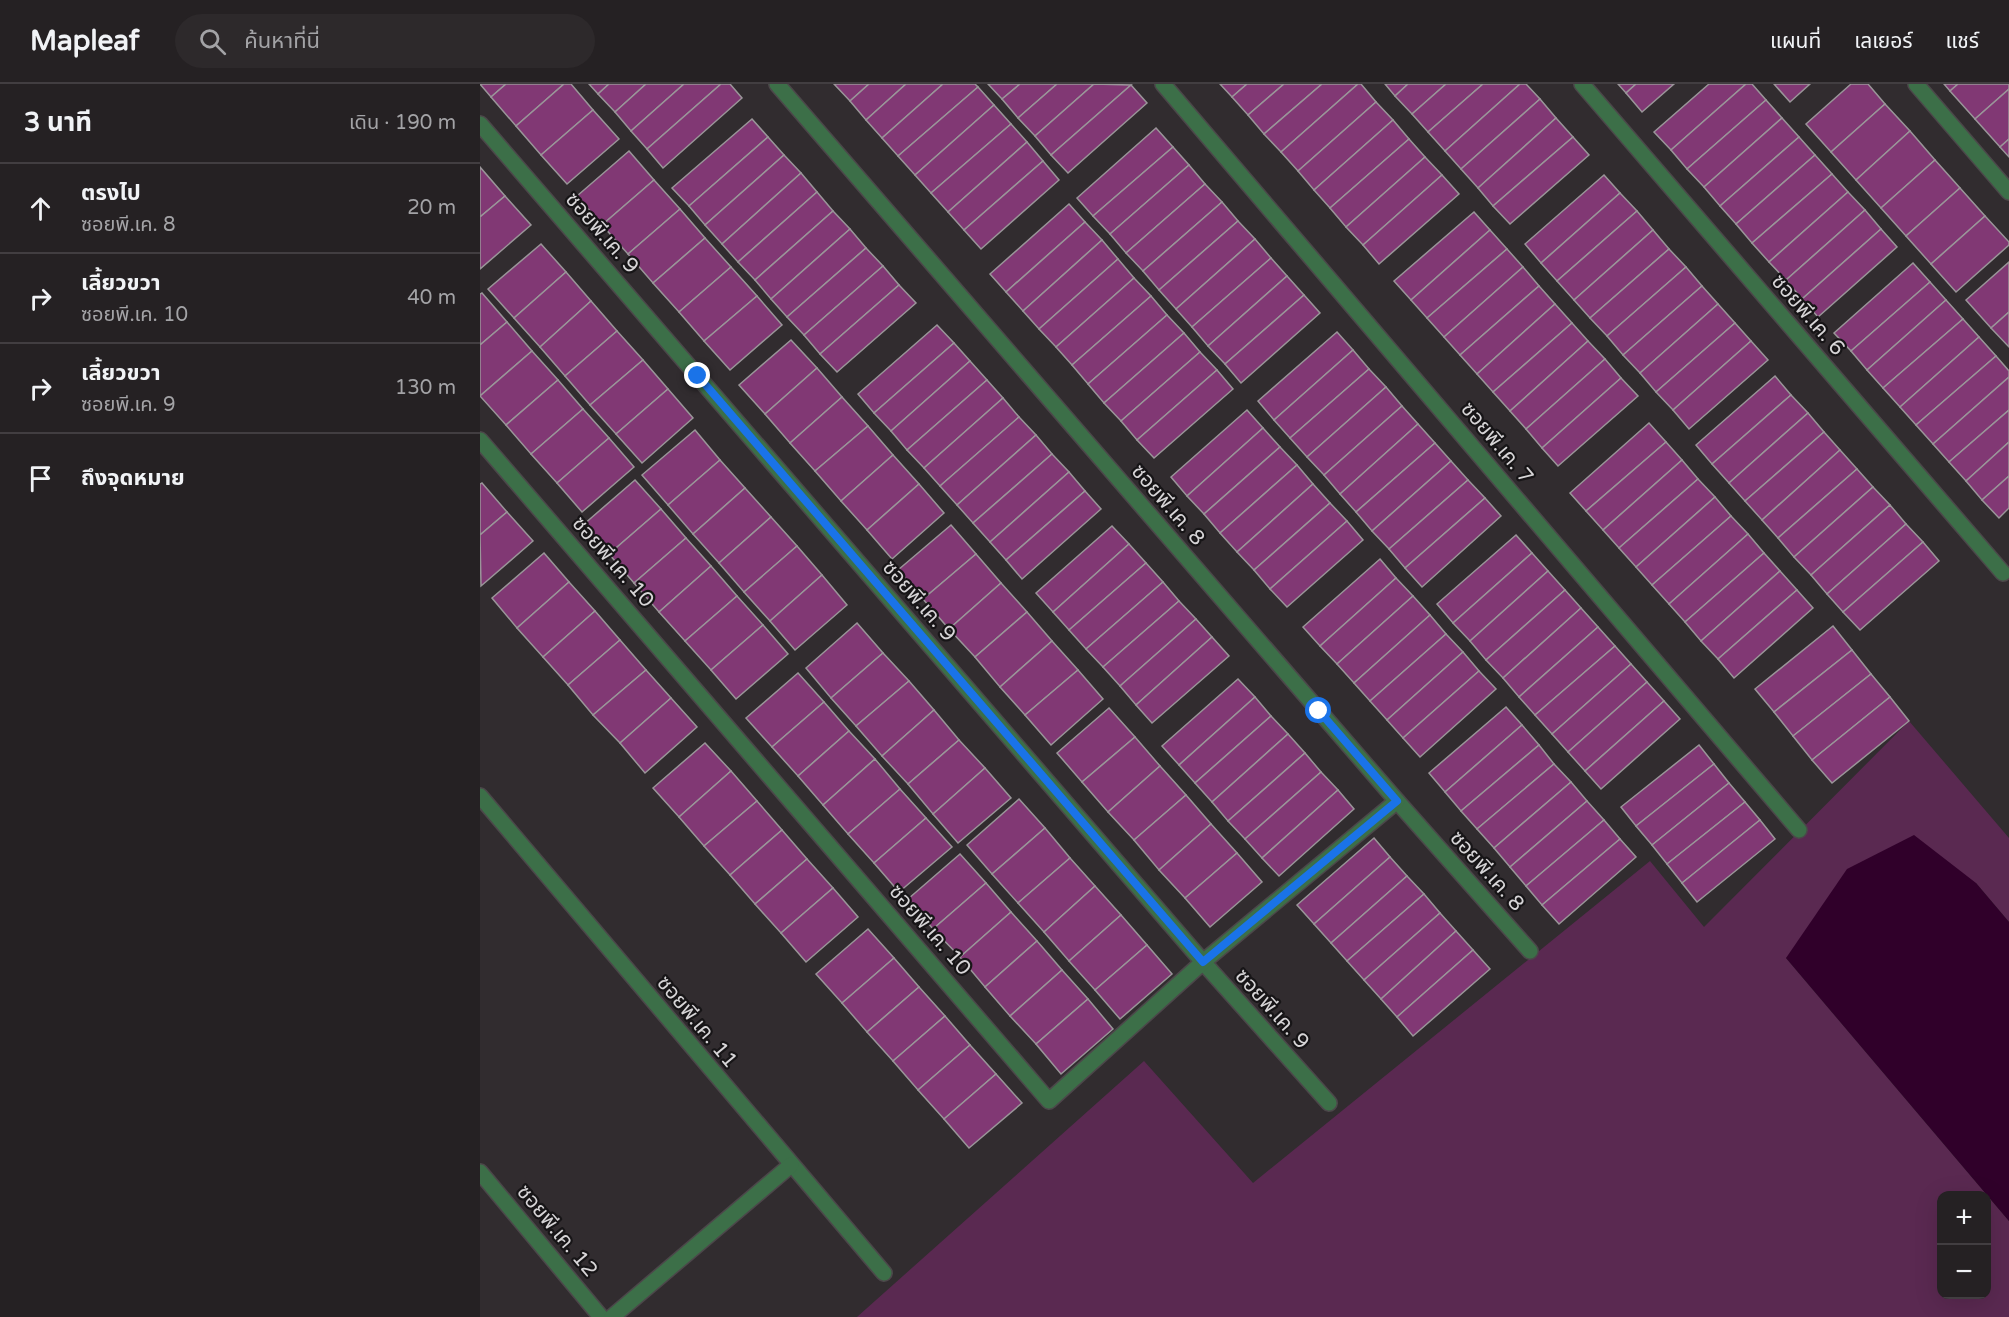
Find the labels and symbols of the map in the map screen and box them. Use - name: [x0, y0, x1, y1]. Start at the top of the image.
- street label: ซอยพี.เค. 9: [560, 187, 644, 279]
- street label: ซอยพี.เค. 6: [1766, 269, 1850, 361]
- route end: [684, 362, 710, 388]
- street label: ซอยพี.เค. 7: [1456, 397, 1538, 489]
- street label: ซอยพี.เค. 8: [1126, 459, 1210, 551]
- street label: ซอยพี.เค. 10: [567, 511, 659, 613]
- street label: ซอยพี.เค. 9: [877, 555, 961, 647]
- route start: [1305, 697, 1331, 723]
- street label: ซอยพี.เค. 8: [1445, 826, 1529, 916]
- street label: ซอยพี.เค. 10: [884, 879, 976, 981]
- street label: ซอยพี.เค. 9: [1230, 964, 1314, 1054]
- street label: ซอยพี.เค. 11: [651, 971, 743, 1073]
- street label: ซอยพี.เค. 12: [511, 1180, 603, 1282]

